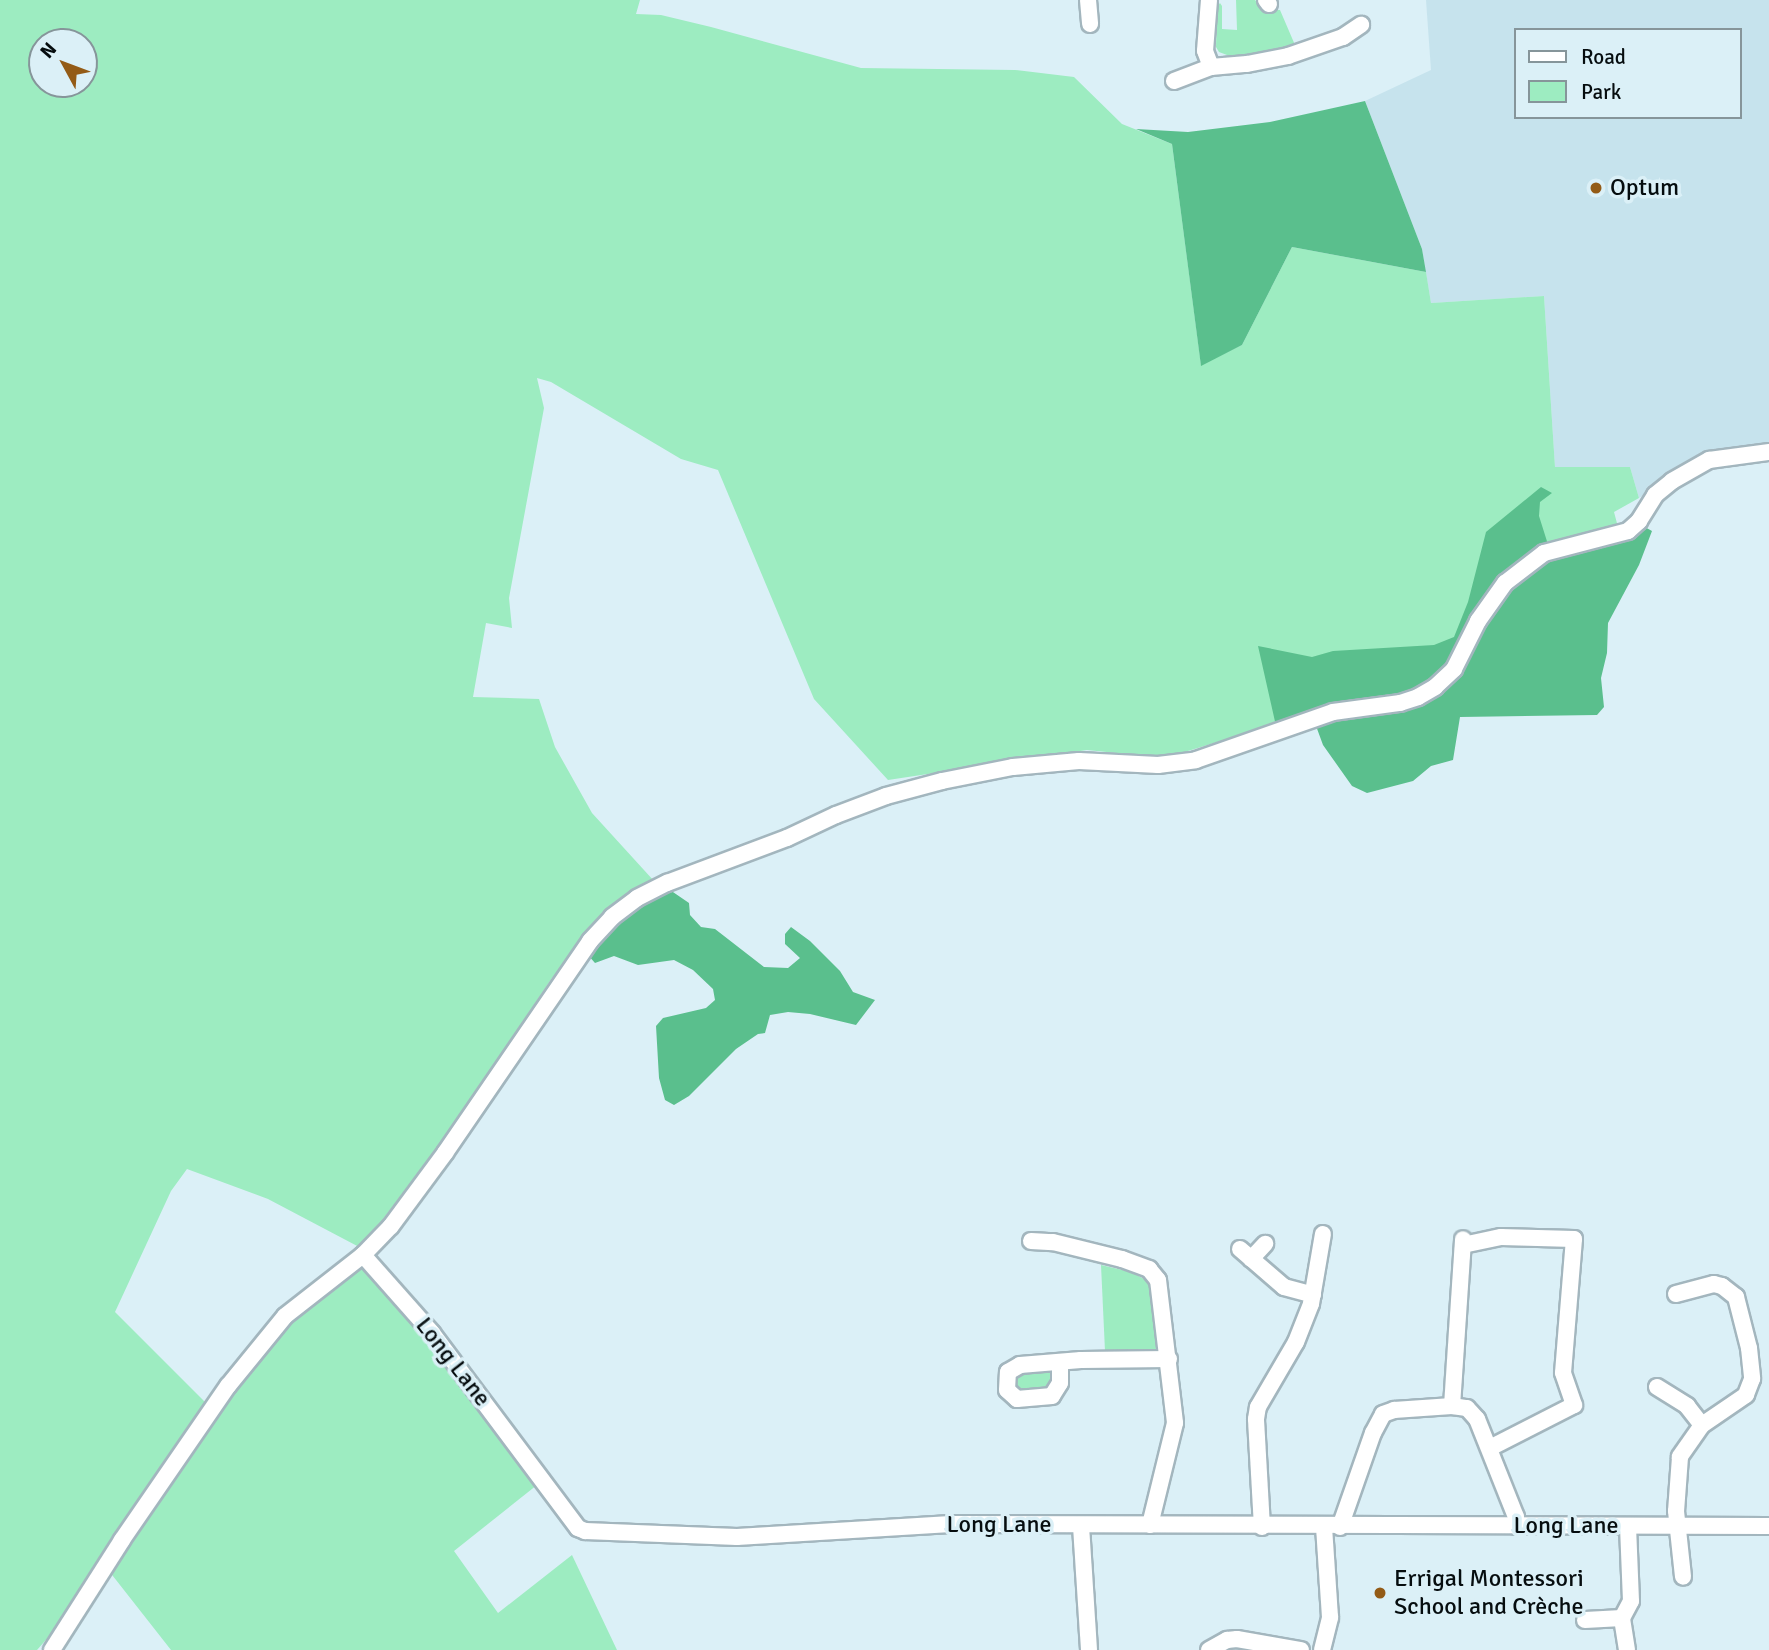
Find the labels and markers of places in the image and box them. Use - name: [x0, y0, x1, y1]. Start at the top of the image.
- place label: Optum: [1610, 174, 1679, 202]
- marker: Optum: [1588, 180, 1604, 196]
- place label: Errigal Montessori School and Crèche: [1394, 1565, 1584, 1621]
- marker: Errigal Montessori School and Crèche: [1372, 1585, 1388, 1601]

